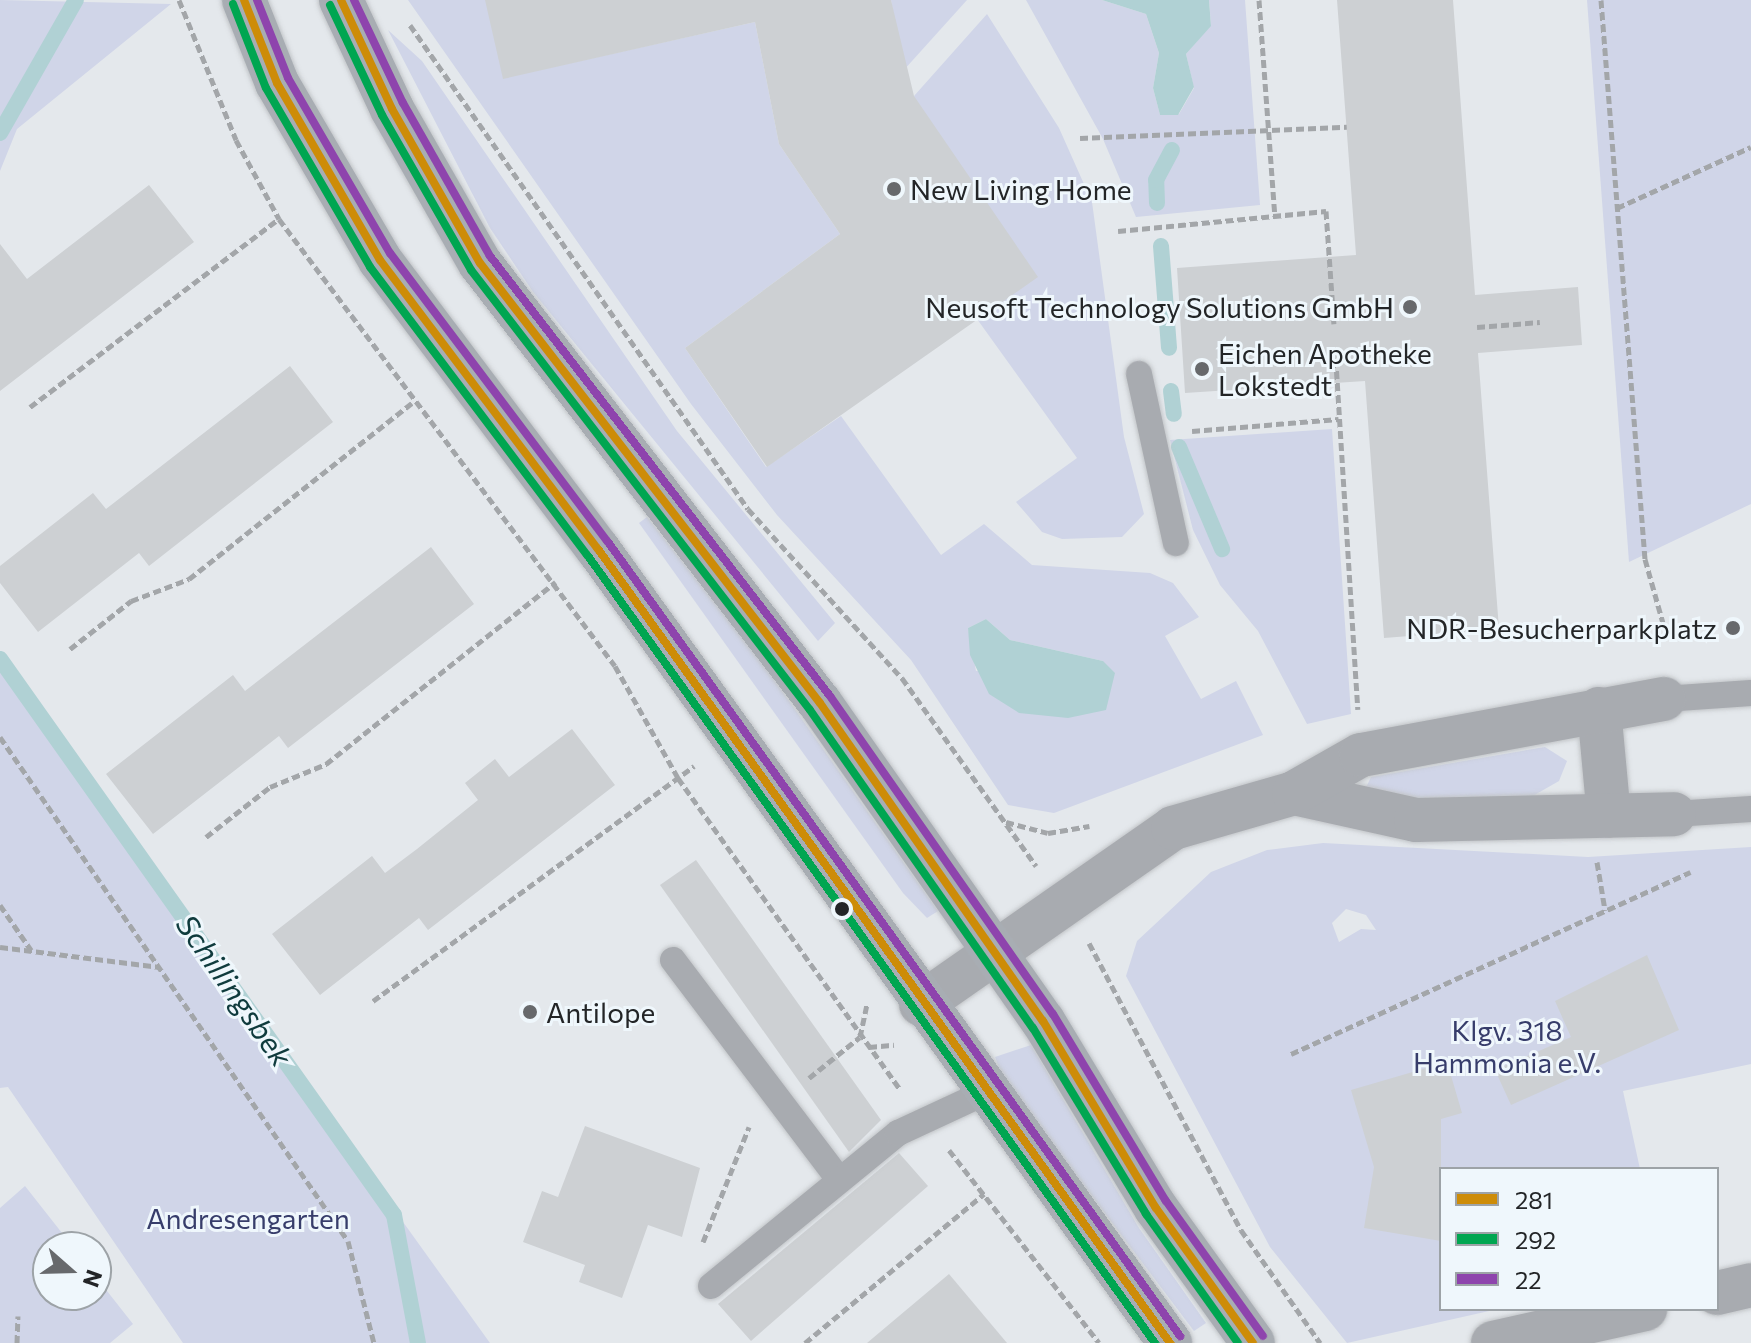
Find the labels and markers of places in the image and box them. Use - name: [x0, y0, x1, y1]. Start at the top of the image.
- place label: New Living Home: [910, 172, 1132, 206]
- marker: New Living Home: [885, 180, 903, 198]
- place label: Neusoft Technology Solutions GmbH: [925, 290, 1394, 324]
- marker: Neusoft Technology Solutions GmbH: [1401, 298, 1419, 316]
- place label: Eichen Apotheke Lokstedt: [1218, 336, 1432, 402]
- marker: Eichen Apotheke Lokstedt: [1193, 360, 1211, 378]
- place label: NDR-Besucherparkplatz: [1406, 611, 1717, 645]
- marker: NDR-Besucherparkplatz: [1724, 619, 1742, 637]
- unlabelled marker: [834, 901, 850, 917]
- place label: Antilope: [546, 995, 655, 1029]
- marker: Antilope: [521, 1003, 539, 1021]

